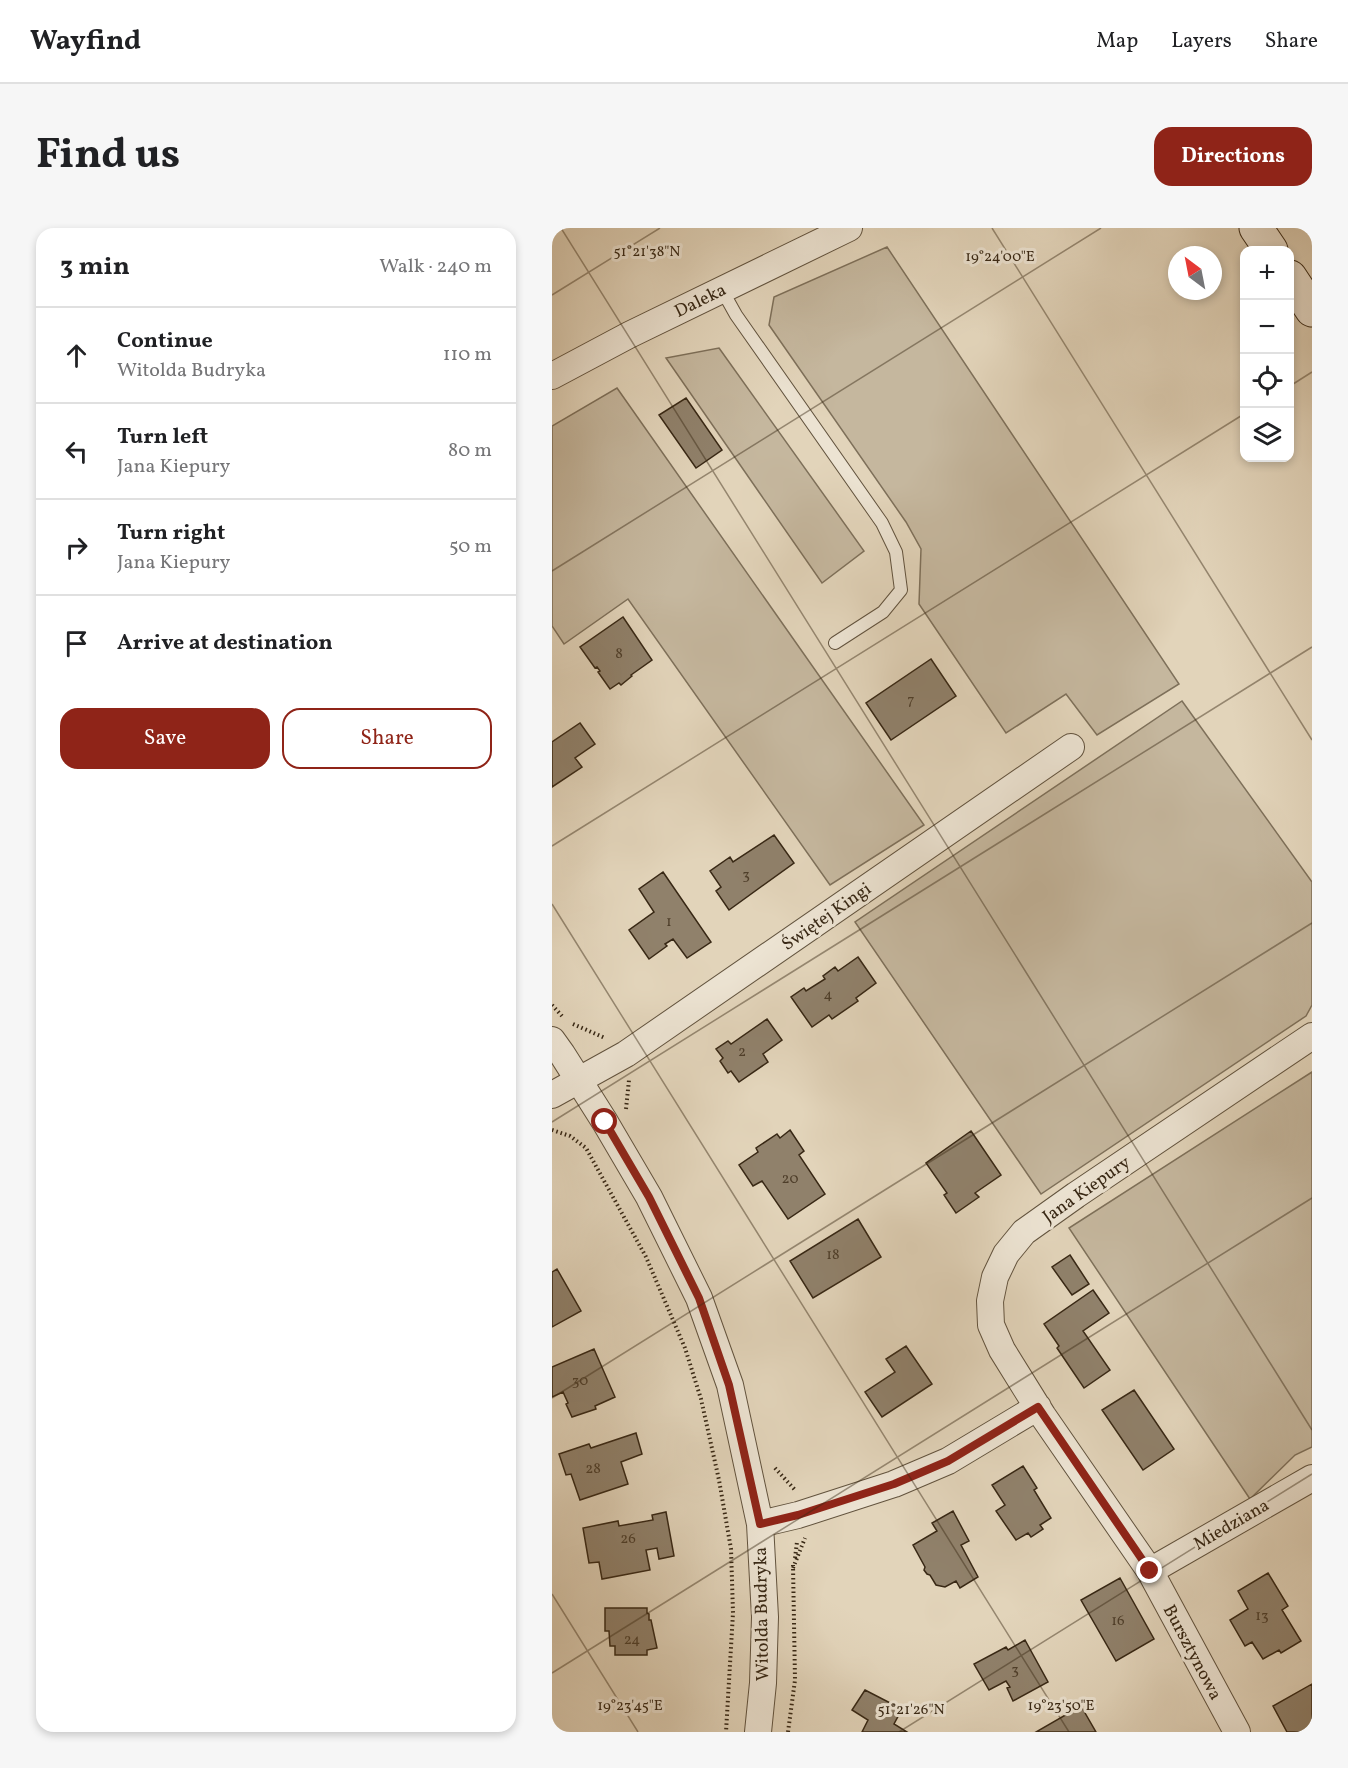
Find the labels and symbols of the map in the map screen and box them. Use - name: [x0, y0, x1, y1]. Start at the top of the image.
- text: 51°21'38"N: [614, 242, 680, 263]
- north arrow: [1168, 246, 1222, 300]
- text: 19°24'00"E: [965, 247, 1035, 268]
- street label: Daleka: [671, 278, 731, 325]
- house number: 8: [615, 644, 623, 665]
- house number: 7: [907, 690, 915, 711]
- house number: 3: [742, 865, 750, 886]
- street label: Świętej Kingi: [777, 877, 877, 957]
- house number: 1: [666, 912, 672, 933]
- house number: 4: [824, 985, 833, 1006]
- house number: 2: [738, 1042, 746, 1063]
- route start: [591, 1108, 617, 1134]
- street label: Jana Kiepury: [1038, 1151, 1136, 1230]
- house number: 20: [782, 1169, 798, 1190]
- house number: 18: [826, 1245, 840, 1266]
- house number: 30: [572, 1371, 588, 1392]
- house number: 28: [585, 1459, 601, 1480]
- street label: Miedziana: [1189, 1493, 1274, 1557]
- house number: 26: [620, 1529, 636, 1550]
- street label: Witolda Budryka: [749, 1547, 776, 1681]
- route end: [1136, 1557, 1162, 1583]
- street label: Bursztynowa: [1156, 1601, 1227, 1705]
- house number: 13: [1255, 1606, 1269, 1627]
- house number: 16: [1111, 1611, 1125, 1632]
- house number: 24: [624, 1630, 640, 1651]
- house number: 3: [1011, 1660, 1019, 1681]
- text: 19°23'45"E: [597, 1696, 663, 1717]
- text: 19°23'50"E: [1028, 1696, 1094, 1717]
- text: 51°21'26"N: [877, 1700, 945, 1721]

